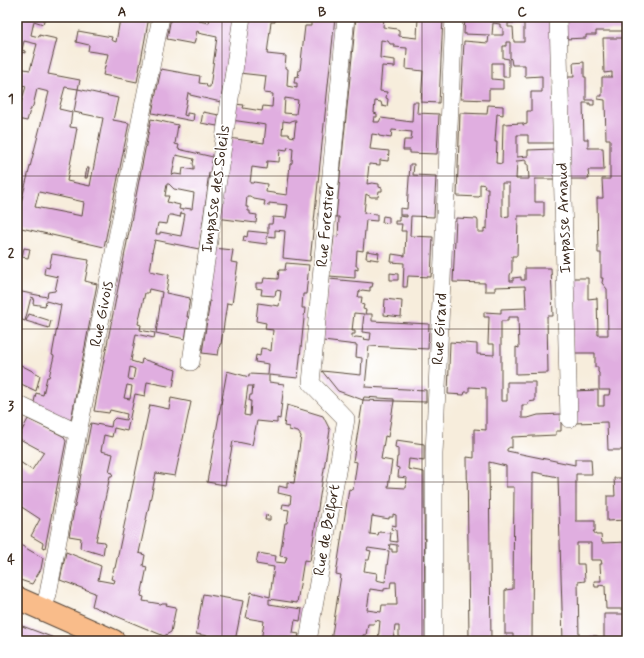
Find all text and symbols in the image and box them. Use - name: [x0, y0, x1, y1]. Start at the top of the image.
- text: A: [118, 4, 126, 21]
- text: B: [318, 4, 327, 21]
- text: C: [517, 4, 527, 21]
- text: 1: [8, 91, 14, 108]
- street label: Impasse des Soleils: [197, 124, 235, 254]
- street label: Impasse Arnaud: [552, 162, 576, 274]
- street label: Rue Forestier: [312, 182, 340, 268]
- text: 2: [8, 245, 15, 262]
- street label: Rue Givois: [85, 279, 119, 349]
- street label: Rue Girard: [428, 292, 452, 366]
- text: 3: [8, 398, 14, 415]
- street label: Rue de Belfort: [309, 483, 347, 578]
- text: 4: [7, 552, 15, 569]

